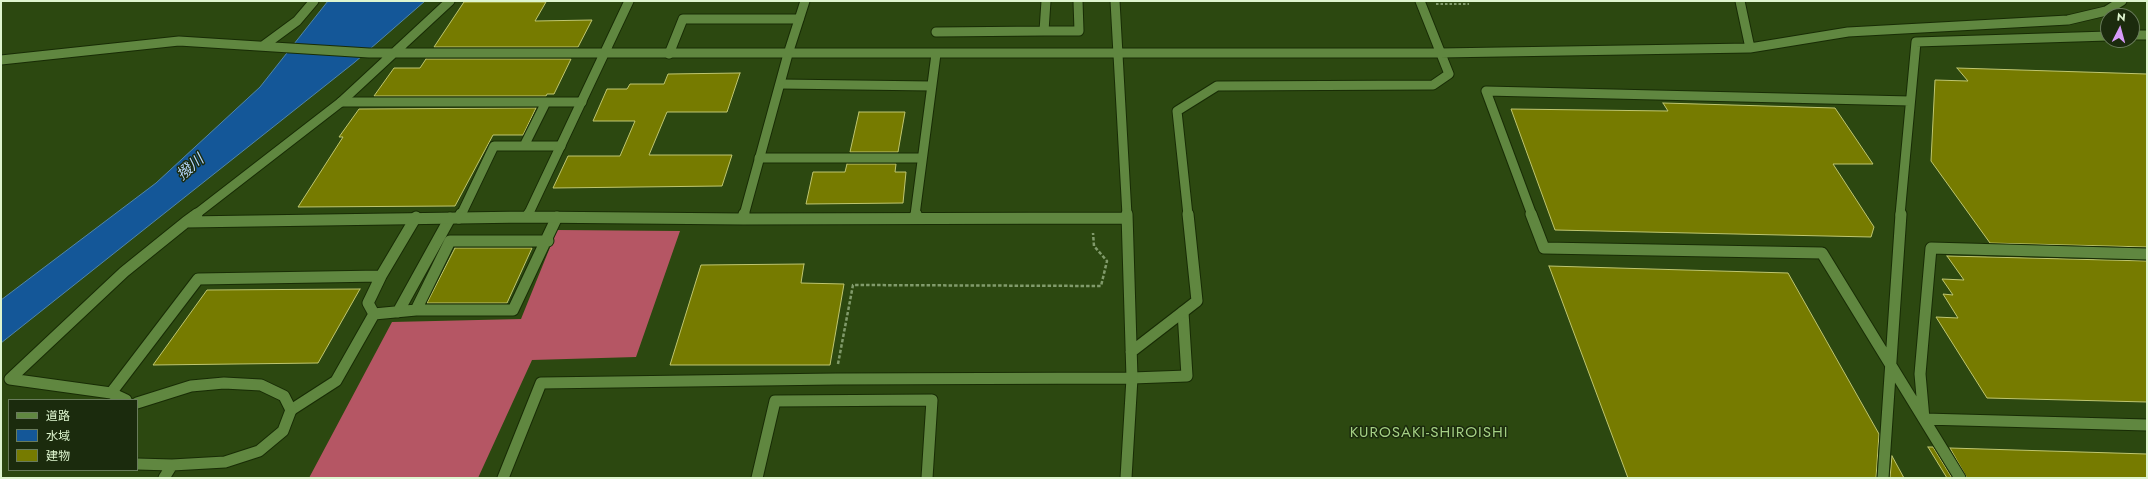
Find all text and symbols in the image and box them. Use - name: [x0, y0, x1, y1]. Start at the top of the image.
- north arrow: [2100, 8, 2140, 48]
- text: N: [2116, 9, 2126, 25]
- water label: 撥川: [174, 151, 208, 185]
- legend: [8, 399, 138, 471]
- text: 道路: [46, 407, 70, 425]
- district label: KUROSAKI-SHIROISHI: [1350, 424, 1508, 442]
- text: 水域: [46, 427, 70, 445]
- text: 建物: [46, 447, 70, 465]

